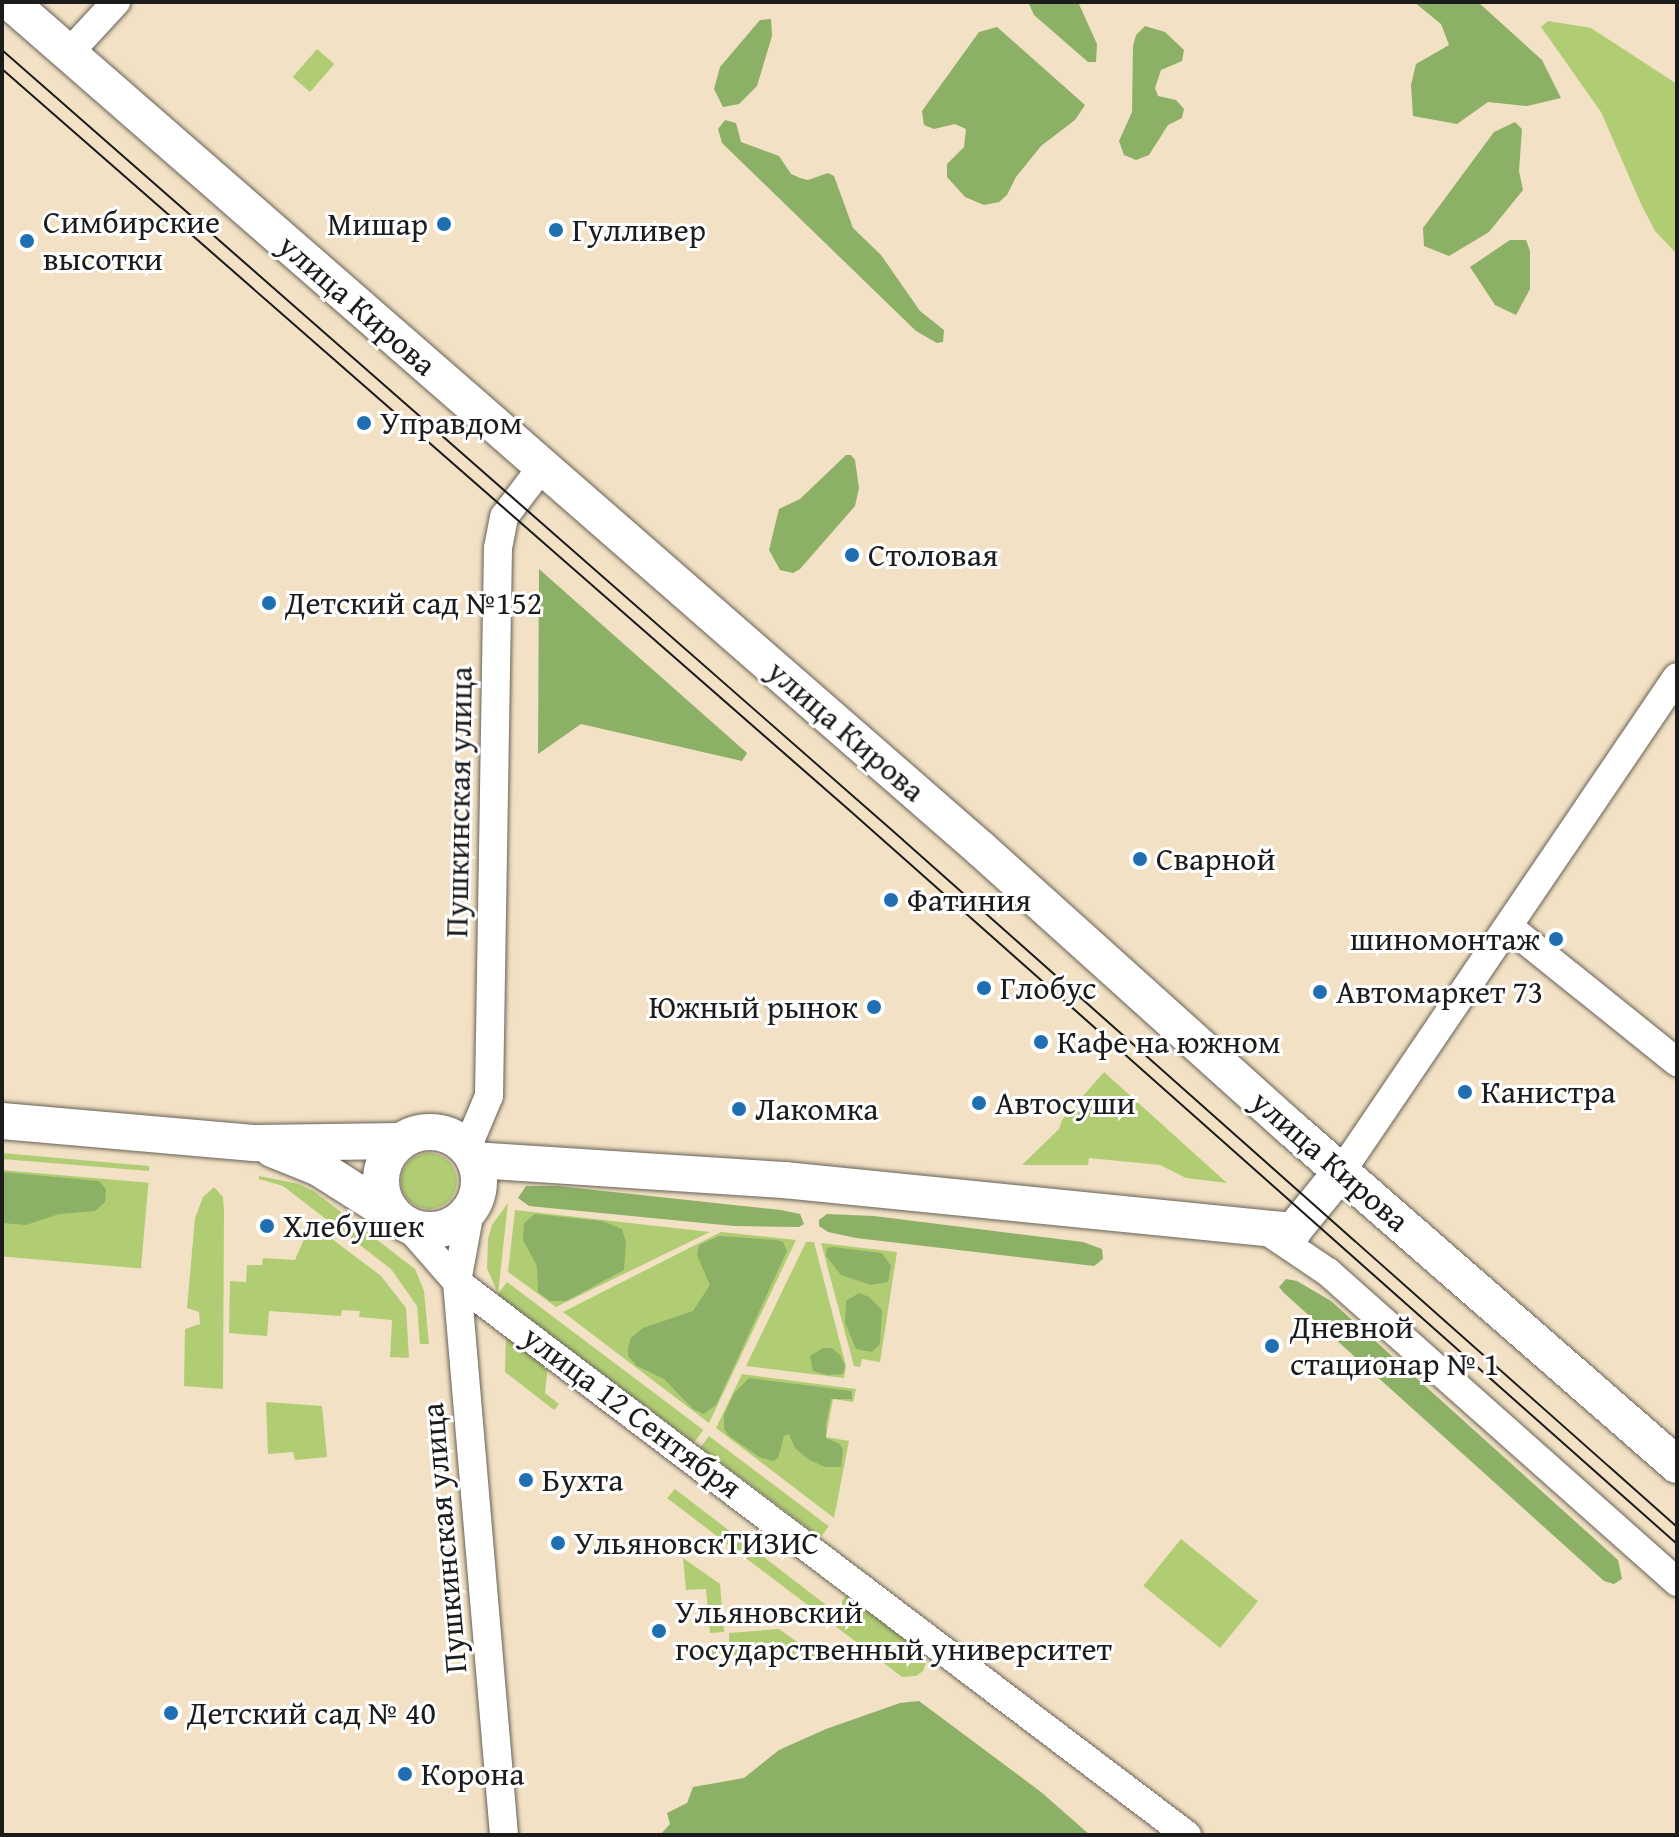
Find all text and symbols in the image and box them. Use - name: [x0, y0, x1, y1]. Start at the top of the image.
- place label: Симбирские высотки: [43, 204, 220, 279]
- place label: Мишар: [327, 205, 428, 243]
- place label: Гулливер: [572, 211, 706, 249]
- marker: Мишар: [435, 215, 453, 233]
- marker: Гулливер: [547, 221, 565, 239]
- street label: улица Кирова: [270, 226, 444, 384]
- marker: Симбирские высотки: [18, 232, 36, 250]
- place label: Управдом: [380, 404, 522, 442]
- marker: Управдом: [355, 414, 373, 432]
- place label: Столовая: [868, 536, 998, 574]
- marker: Столовая: [843, 546, 861, 564]
- place label: Детский сад №152: [285, 584, 542, 622]
- marker: Детский сад №152: [260, 594, 278, 612]
- street label: улица Кирова: [759, 652, 933, 810]
- street label: Пушкинская улица: [437, 666, 481, 938]
- place label: Сварной: [1156, 840, 1275, 878]
- marker: Сварной: [1131, 850, 1149, 868]
- place label: Фатиния: [907, 881, 1031, 919]
- marker: Фатиния: [882, 891, 900, 909]
- place label: шиномонтаж: [1350, 920, 1540, 958]
- marker: шиномонтаж: [1547, 930, 1565, 948]
- place label: Глобус: [1000, 969, 1096, 1007]
- place label: Автомаркет 73: [1336, 973, 1543, 1011]
- marker: Глобус: [975, 979, 993, 997]
- marker: Автомаркет 73: [1311, 983, 1329, 1001]
- place label: Южный рынок: [649, 988, 858, 1026]
- marker: Южный рынок: [865, 998, 883, 1016]
- place label: Кафе на южном: [1057, 1023, 1281, 1061]
- marker: Кафе на южном: [1032, 1033, 1050, 1051]
- place label: Канистра: [1481, 1073, 1616, 1111]
- street label: улица Кирова: [1243, 1082, 1417, 1240]
- marker: Канистра: [1456, 1083, 1474, 1101]
- place label: Автосуши: [995, 1084, 1136, 1122]
- place label: Лакомка: [755, 1090, 878, 1128]
- marker: Автосуши: [970, 1094, 988, 1112]
- marker: Лакомка: [730, 1100, 748, 1118]
- place label: Хлебушек: [283, 1207, 424, 1245]
- marker: Хлебушек: [258, 1217, 276, 1235]
- place label: Дневной стационар № 1: [1290, 1309, 1499, 1384]
- street label: улица 12 Сентября: [515, 1317, 749, 1507]
- marker: Дневной стационар № 1: [1261, 1335, 1283, 1357]
- street label: Пушкинская улица: [413, 1401, 475, 1675]
- place label: Бухта: [542, 1461, 623, 1499]
- marker: Бухта: [517, 1471, 535, 1489]
- place label: УльяновскТИЗИС: [574, 1524, 819, 1562]
- marker: УльяновскТИЗИС: [549, 1534, 567, 1552]
- place label: Ульяновский государственный университет: [675, 1594, 1112, 1669]
- marker: Ульяновский государственный университет: [650, 1622, 668, 1640]
- place label: Детский сад № 40: [187, 1694, 436, 1732]
- marker: Детский сад № 40: [162, 1704, 180, 1722]
- place label: Корона: [421, 1755, 524, 1793]
- marker: Корона: [396, 1765, 414, 1783]

